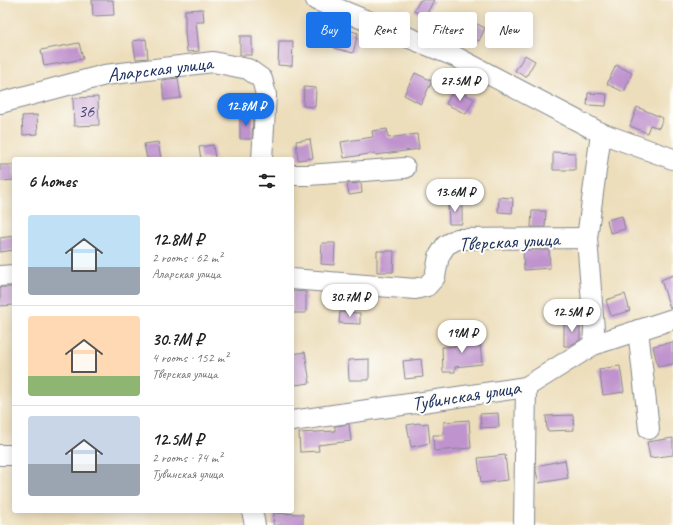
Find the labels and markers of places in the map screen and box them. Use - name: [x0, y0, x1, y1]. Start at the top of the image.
- pin: 27.5M ₽: [423, 68, 497, 102]
- pin: 12.8M ₽: [209, 93, 283, 127]
- pin: 13.6M ₽: [418, 179, 492, 213]
- pin: 30.7M ₽: [313, 284, 387, 318]
- pin: 12.5M ₽: [535, 299, 609, 333]
- pin: 19M ₽: [434, 320, 490, 354]

